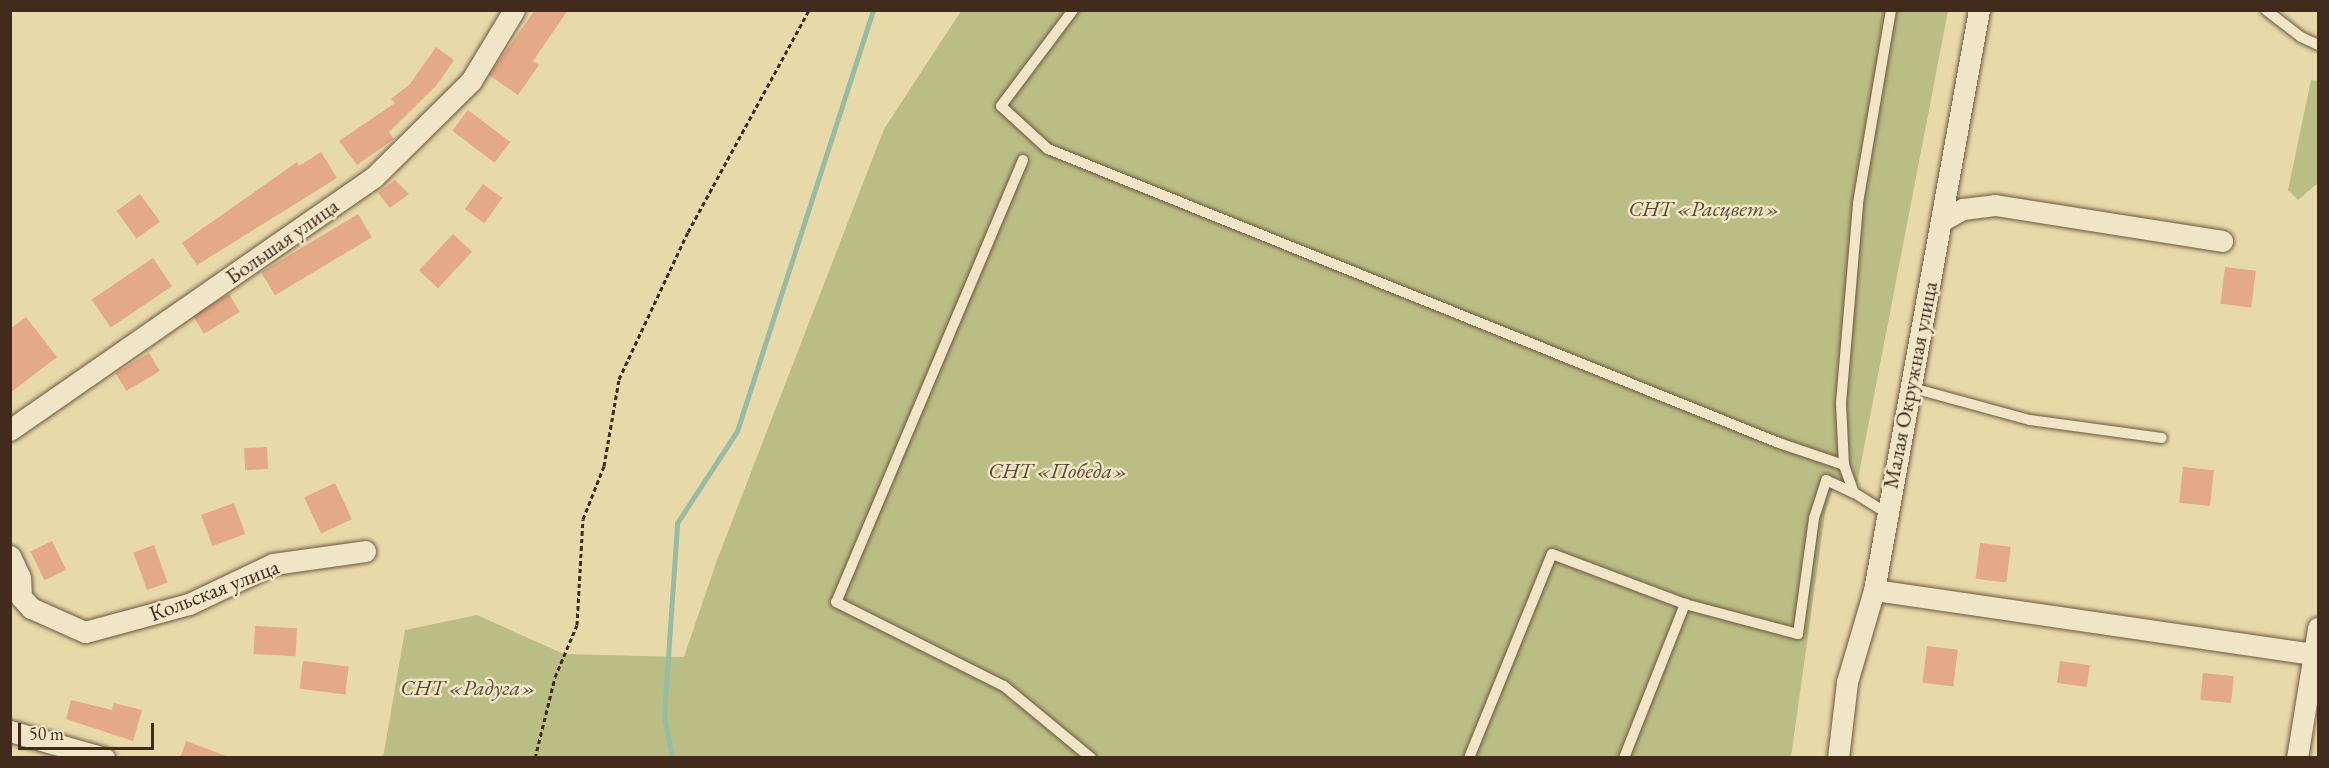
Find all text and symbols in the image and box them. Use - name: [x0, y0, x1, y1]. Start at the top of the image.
- street label: Большая улица: [220, 192, 344, 290]
- park label: СНТ «Расцвет»: [1628, 196, 1780, 222]
- street label: Малая Окружная улица: [1877, 279, 1943, 491]
- park label: СНТ «Победа»: [988, 458, 1128, 484]
- street label: Кольская улица: [145, 553, 283, 627]
- park label: СНТ «Радуга»: [400, 675, 536, 701]
- scale bar: [21, 711, 158, 749]
- text: 50 m: [29, 722, 64, 745]

